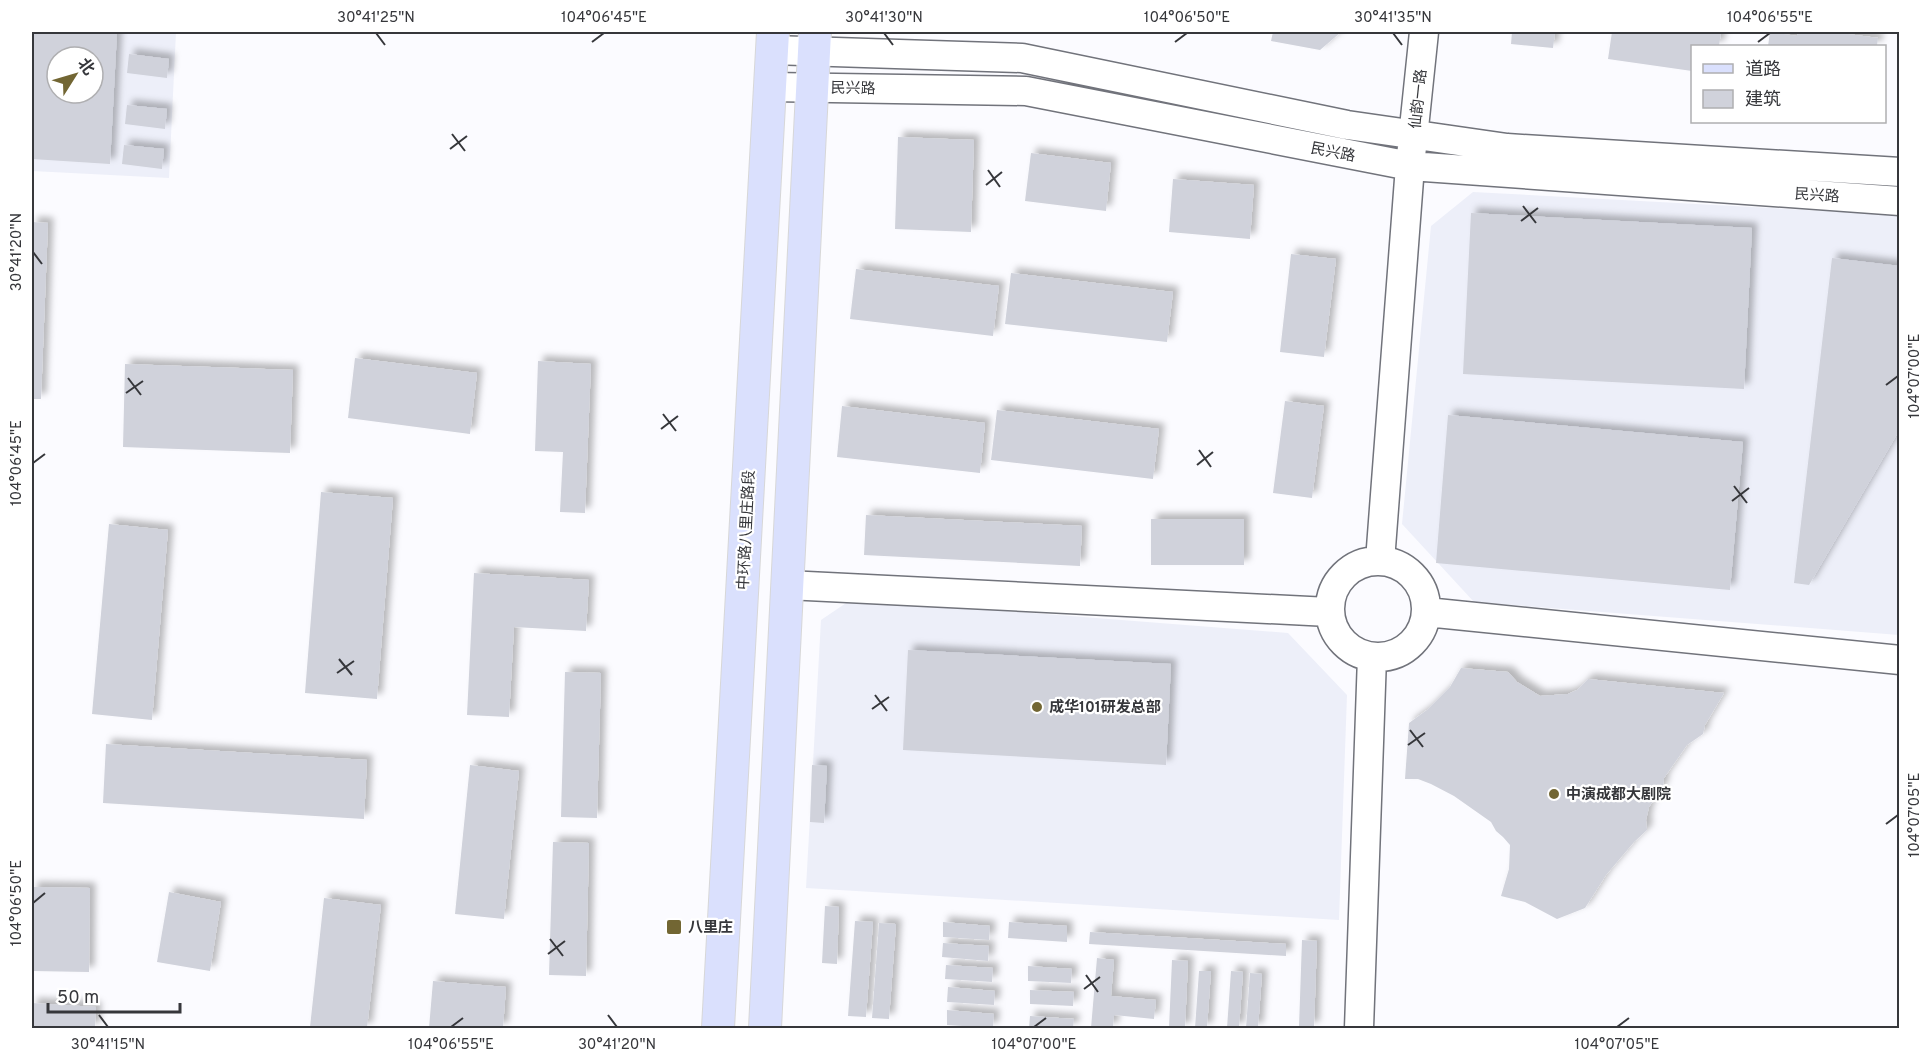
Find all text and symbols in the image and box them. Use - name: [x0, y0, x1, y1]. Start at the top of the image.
- text: 30°41'25"N: [337, 9, 415, 28]
- text: 104°06'45"E: [561, 9, 647, 28]
- text: 30°41'30"N: [845, 9, 923, 28]
- text: 104°06'50"E: [1144, 9, 1230, 28]
- text: 30°41'35"N: [1354, 9, 1432, 28]
- text: 104°06'55"E: [1727, 9, 1813, 28]
- north arrow: [45, 45, 105, 105]
- legend: [1691, 45, 1886, 123]
- text: 北: [73, 55, 98, 80]
- text: 道路: [1745, 59, 1781, 82]
- street label: 仙韵一路: [1406, 68, 1432, 130]
- street label: 民兴路: [830, 80, 876, 99]
- text: 建筑: [1745, 89, 1781, 112]
- street label: 民兴路: [1309, 140, 1357, 167]
- street label: 民兴路: [1794, 185, 1840, 208]
- text: 30°41'20"N: [8, 213, 27, 291]
- text: 104°07'00"E: [1906, 333, 1925, 419]
- text: 104°06'45"E: [8, 420, 27, 506]
- street label: 中环路八里庄路段: [735, 470, 760, 591]
- place label: 成华101研发总部: [1049, 698, 1161, 718]
- marker: 成华101研发总部: [1030, 700, 1044, 714]
- text: 104°07'05"E: [1906, 773, 1925, 857]
- place label: 中演·成都大剧院: [1566, 785, 1671, 805]
- marker: 中演·成都大剧院: [1547, 787, 1561, 801]
- text: 104°06'50"E: [8, 860, 27, 946]
- marker: 八里庄: [665, 918, 683, 936]
- place label: 八里庄: [688, 919, 733, 938]
- scale bar: [48, 976, 180, 1014]
- text: 50 m: [57, 987, 99, 1010]
- text: 30°41'15"N: [71, 1036, 145, 1055]
- text: 104°06'55"E: [408, 1036, 494, 1055]
- text: 30°41'20"N: [578, 1036, 656, 1055]
- text: 104°07'00"E: [991, 1036, 1077, 1055]
- text: 104°07'05"E: [1575, 1036, 1659, 1055]

